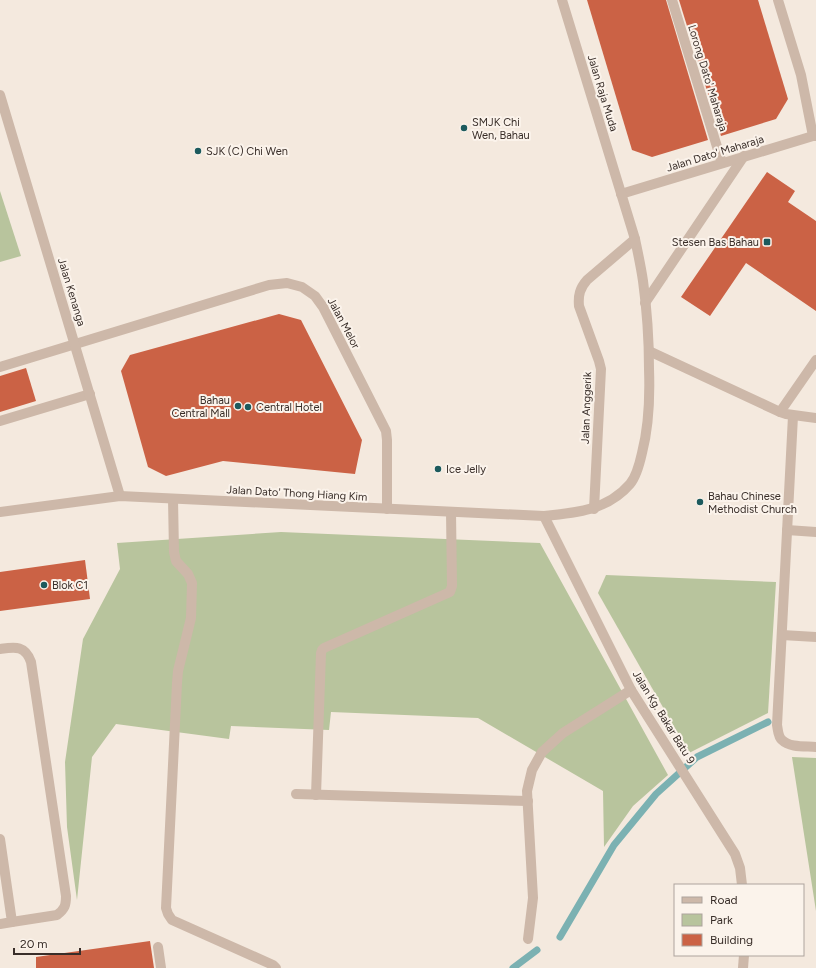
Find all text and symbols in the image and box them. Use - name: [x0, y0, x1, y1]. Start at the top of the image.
- street label: Lorong Dato' Maharaja: [685, 23, 730, 133]
- street label: Jalan Raja Muda: [585, 53, 620, 133]
- place label: SMJK Chi Wen, Bahau: [472, 116, 530, 142]
- marker: SMJK Chi Wen, Bahau: [459, 123, 469, 133]
- street label: Jalan Dato' Maharaja: [665, 132, 765, 175]
- place label: SJK (C) Chi Wen: [206, 145, 288, 158]
- marker: SJK (C) Chi Wen: [193, 146, 203, 156]
- place label: Stesen Bas Bahau: [672, 236, 759, 249]
- marker: Stesen Bas Bahau: [762, 237, 772, 247]
- street label: Jalan Kenanga: [55, 256, 88, 328]
- street label: Jalan Melor: [325, 295, 363, 351]
- street label: Jalan Anggerik: [579, 371, 594, 444]
- place label: Bahau Central Mall: [172, 394, 230, 420]
- marker: Bahau Central Mall: [233, 401, 243, 411]
- place label: Central Hotel: [256, 401, 322, 414]
- marker: Central Hotel: [243, 402, 253, 412]
- place label: Ice Jelly: [446, 463, 486, 476]
- marker: Ice Jelly: [433, 464, 443, 474]
- street label: Jalan Dato' Thong Hiang Kim: [226, 483, 368, 504]
- place label: Bahau Chinese Methodist Church: [708, 490, 797, 516]
- marker: Bahau Chinese Methodist Church: [695, 497, 705, 507]
- place label: Blok C1: [52, 579, 88, 592]
- marker: Blok C1: [39, 580, 49, 590]
- street label: Jalan Kg. Bakar Batu 9: [630, 668, 698, 766]
- legend: [674, 884, 804, 956]
- text: Road: [710, 893, 738, 907]
- text: Park: [710, 913, 733, 927]
- scale bar: [14, 930, 80, 956]
- text: Building: [710, 933, 753, 947]
- text: 20 m: [20, 937, 48, 951]

